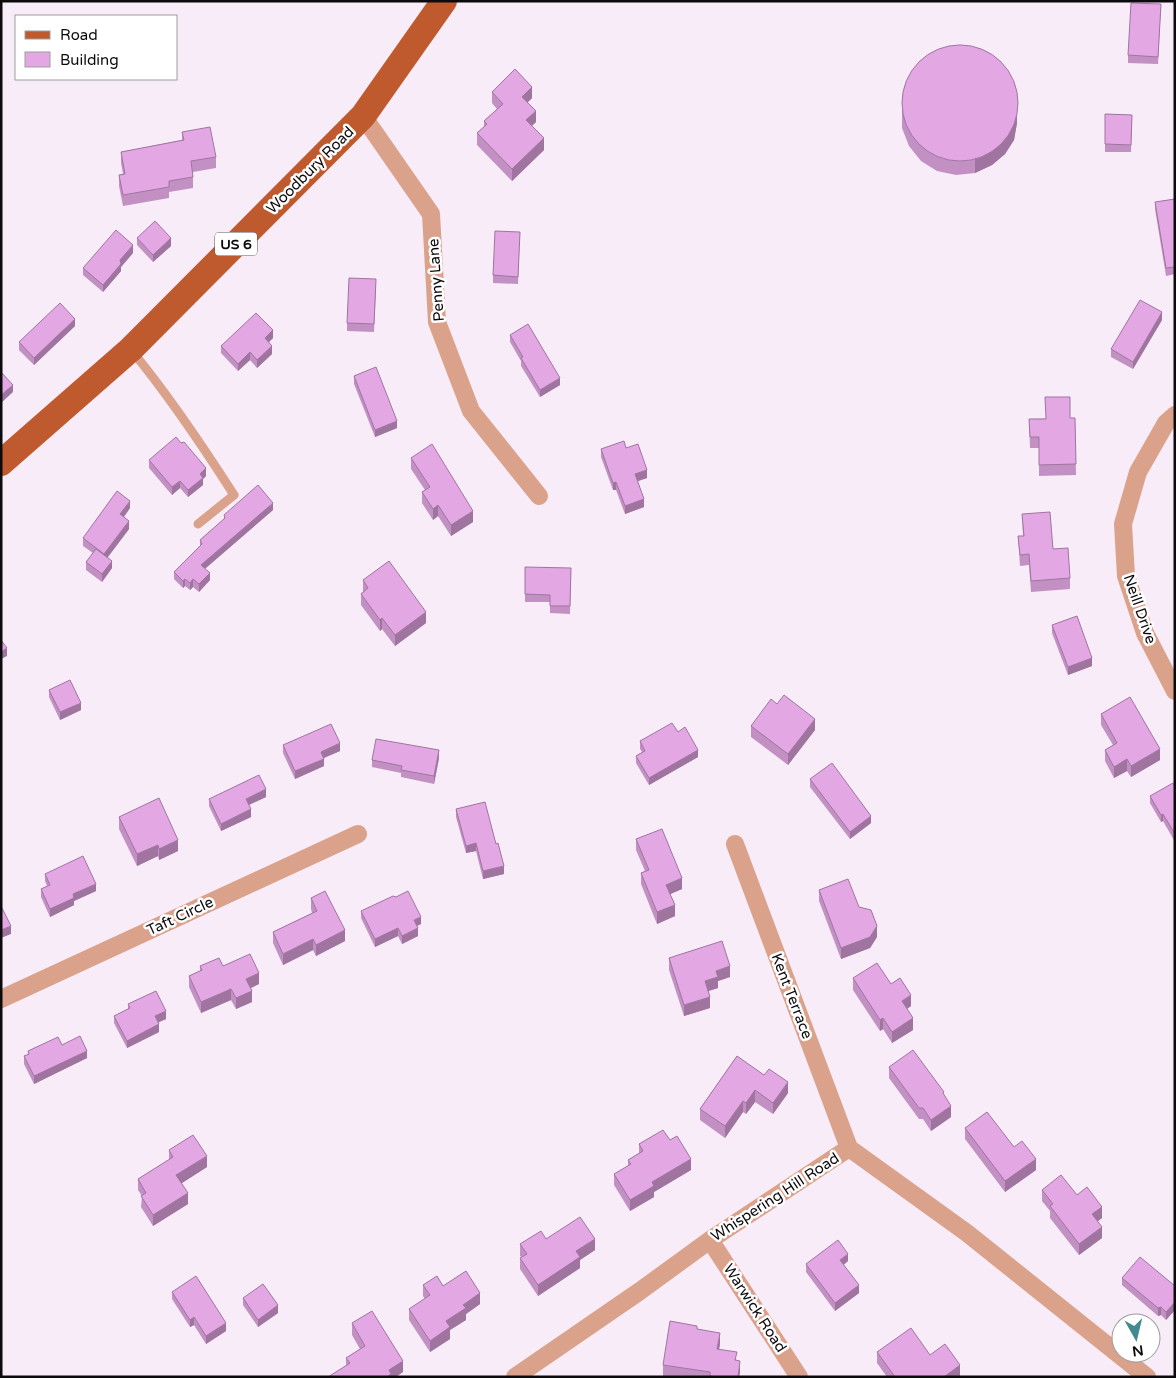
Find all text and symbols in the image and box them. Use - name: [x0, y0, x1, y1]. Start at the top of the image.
- legend: [15, 15, 178, 80]
- text: Road: [60, 26, 98, 44]
- text: Building: [60, 51, 119, 69]
- street label: Woodbury Road: [263, 123, 357, 217]
- road number: US 6: [215, 232, 257, 255]
- street label: Penny Lane: [424, 238, 448, 322]
- street label: Neill Drive: [1120, 572, 1160, 646]
- street label: Taft Circle: [144, 893, 216, 939]
- street label: Kent Terrace: [767, 951, 817, 1041]
- street label: Whispering Hill Road: [708, 1149, 842, 1245]
- street label: Warwick Road: [720, 1260, 790, 1356]
- north arrow: [1111, 1313, 1161, 1363]
- text: N: [1131, 1341, 1144, 1360]

